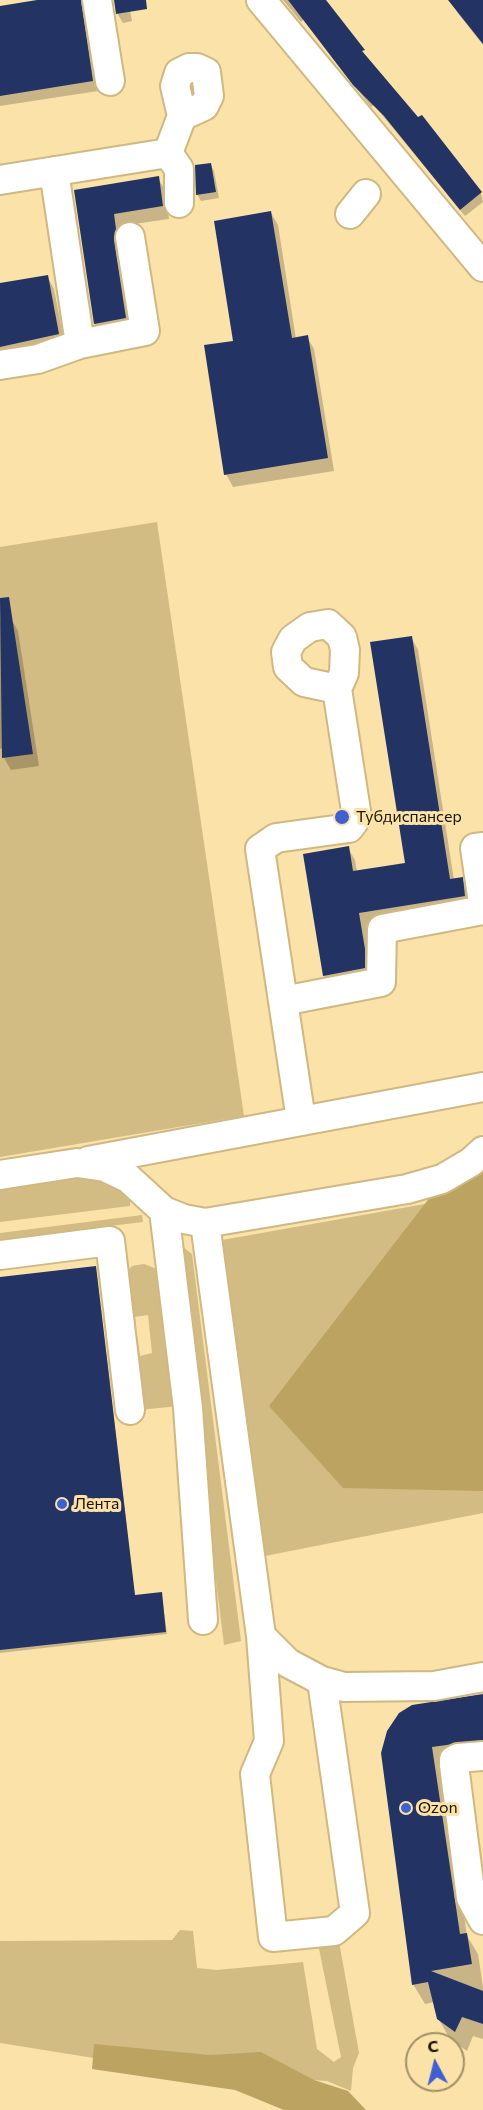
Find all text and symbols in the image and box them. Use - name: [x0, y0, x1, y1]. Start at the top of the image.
- place label: Тубдиспансер: [356, 807, 462, 827]
- marker: Тубдиспансер: [333, 808, 351, 826]
- place label: Лента: [74, 1494, 119, 1514]
- marker: Лента: [55, 1497, 69, 1511]
- place label: Ozon: [418, 1798, 458, 1818]
- marker: Ozon: [399, 1801, 413, 1815]
- north arrow: [405, 2032, 465, 2092]
- text: С: [426, 2036, 440, 2056]

